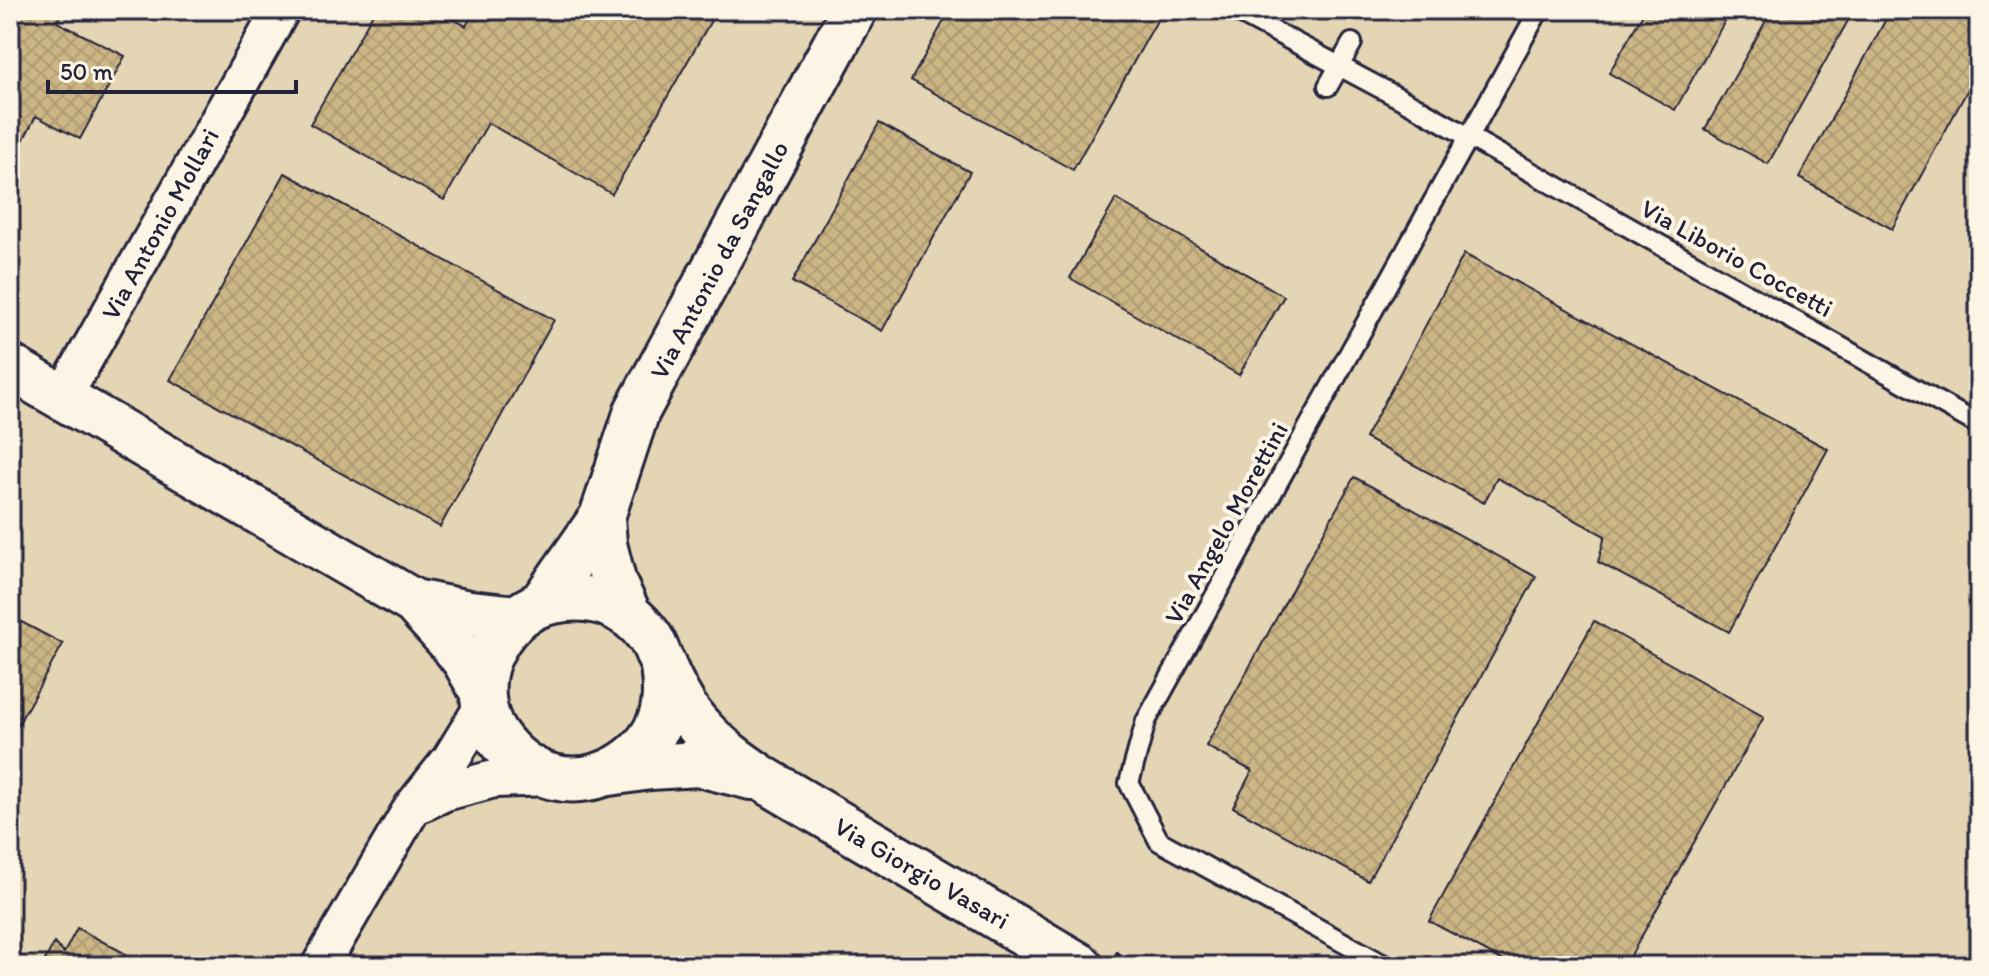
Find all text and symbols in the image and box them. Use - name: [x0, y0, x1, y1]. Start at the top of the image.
- scale bar: [48, 44, 296, 94]
- text: 50 m: [60, 57, 113, 86]
- street label: Via Antonio Mollari: [94, 123, 226, 325]
- street label: Via Antonio da Sangallo: [643, 135, 795, 385]
- street label: Via Liborio Coccetti: [1635, 192, 1839, 324]
- street label: Via Angelo Morettini: [1157, 416, 1295, 630]
- street label: Via Giorgio Vasari: [829, 810, 1015, 936]

